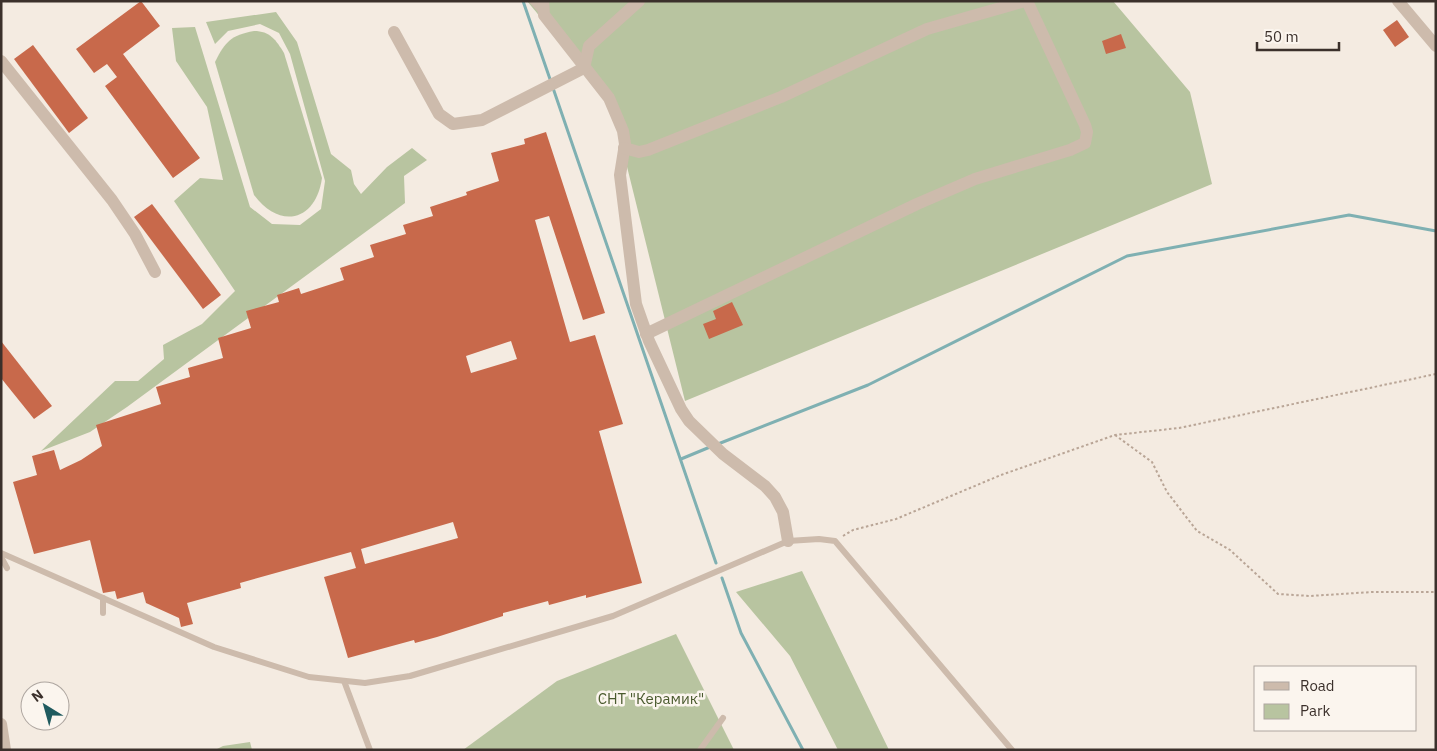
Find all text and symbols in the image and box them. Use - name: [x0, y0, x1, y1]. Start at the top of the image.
- scale bar: [1257, 20, 1340, 52]
- text: 50 m: [1264, 27, 1299, 46]
- legend: [1254, 666, 1417, 731]
- text: Road: [1300, 676, 1335, 695]
- north arrow: [20, 681, 70, 731]
- text: N: [28, 685, 47, 706]
- park label: СНТ "Керамик": [598, 689, 704, 708]
- text: Park: [1300, 701, 1330, 720]

